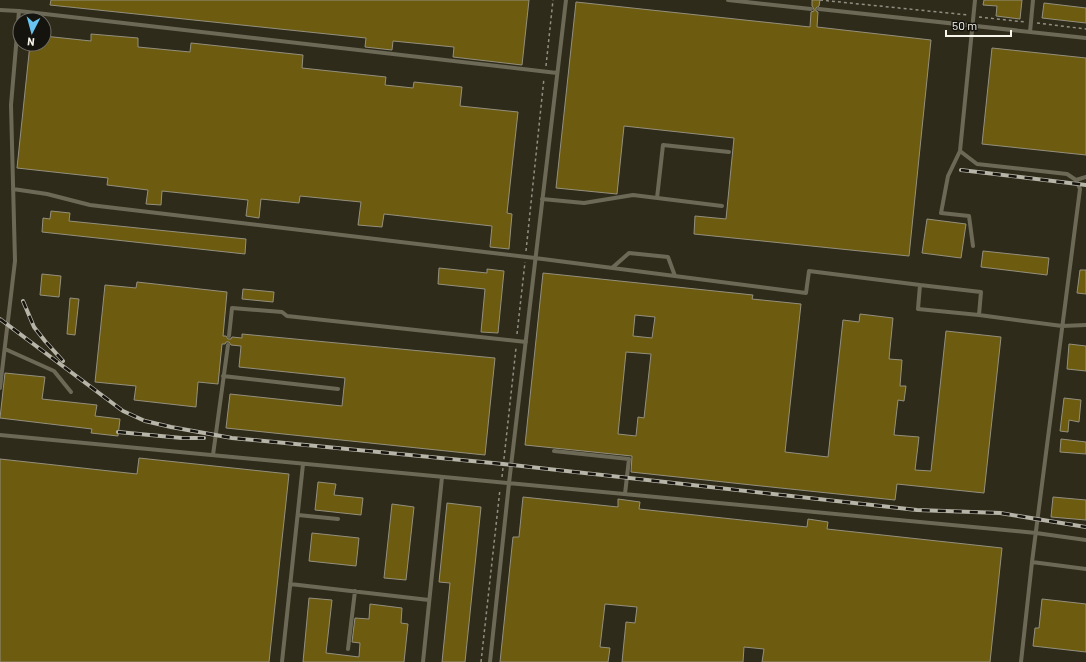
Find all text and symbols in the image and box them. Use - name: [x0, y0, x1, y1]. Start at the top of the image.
- north arrow: [12, 12, 52, 52]
- scale bar: [946, 12, 1011, 38]
- text: 50 m: [952, 18, 977, 32]
- text: N: [27, 36, 35, 49]

